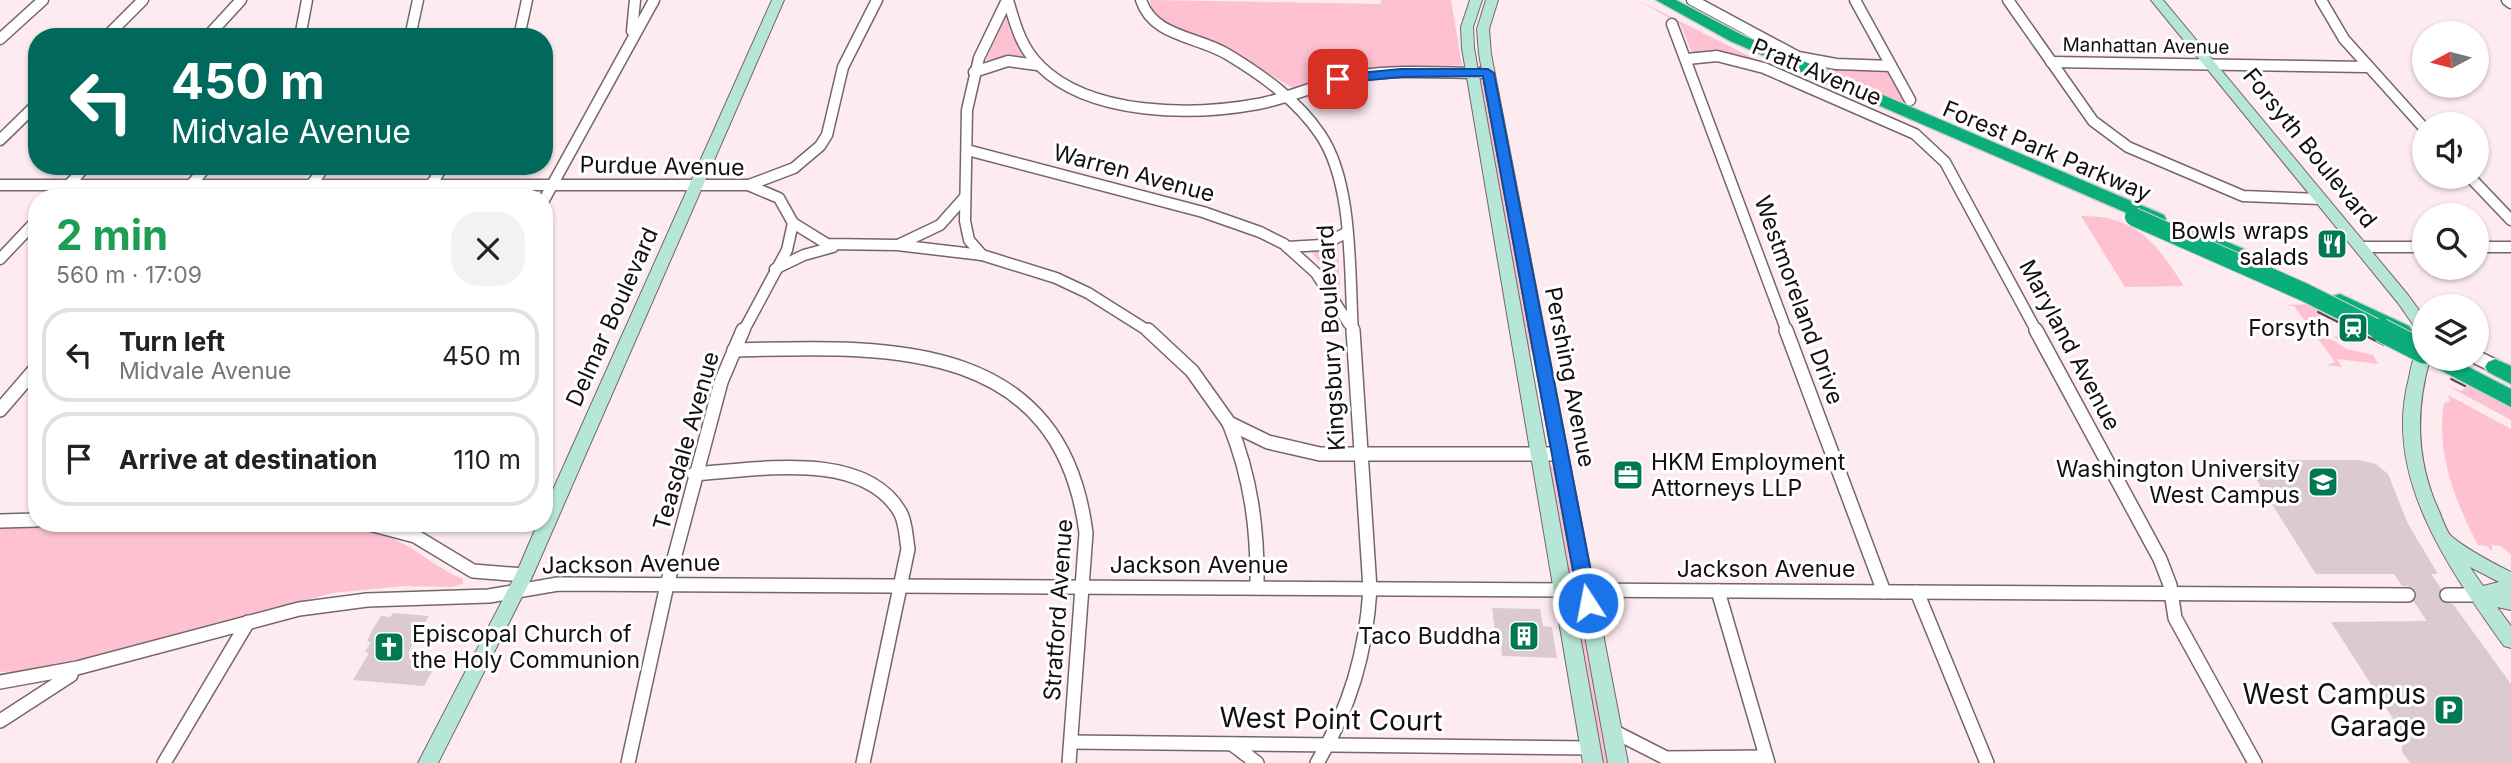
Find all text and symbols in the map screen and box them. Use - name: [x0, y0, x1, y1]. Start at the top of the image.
- north arrow: [2412, 21, 2488, 98]
- map controls: [2412, 21, 2489, 371]
- street label: Pratt Avenue: [1748, 32, 1886, 112]
- street label: Manhattan Avenue: [2062, 33, 2230, 59]
- pin: [1308, 49, 1368, 109]
- text: 450 m: [171, 52, 325, 111]
- icon: left: [56, 56, 147, 147]
- icon: arrive: [1319, 60, 1357, 98]
- street label: Forsyth Boulevard: [2237, 63, 2383, 233]
- street label: Forest Park Parkway: [1939, 94, 2155, 208]
- text: Midvale Avenue: [171, 112, 411, 151]
- button: sound: [2412, 112, 2489, 189]
- street label: Warren Avenue: [1050, 138, 1218, 208]
- street label: Purdue Avenue: [579, 151, 745, 181]
- street label: Westmoreland Drive: [1748, 192, 1850, 408]
- button: search: [2412, 203, 2489, 280]
- text: 2 min: [56, 209, 168, 260]
- button: close: [451, 212, 525, 286]
- place label: Bowls wraps salads: [2171, 217, 2309, 271]
- street label: Delmar Boulevard: [560, 223, 664, 411]
- street label: Kingsbury Boulevard: [1311, 224, 1351, 452]
- restaurant icon: Bowls wraps salads: [2315, 227, 2349, 261]
- street label: Maryland Avenue: [2013, 255, 2127, 435]
- text: 560 m · 17:09: [56, 261, 202, 289]
- street label: Pershing Avenue: [1539, 285, 1601, 469]
- button: layers: [2412, 294, 2489, 371]
- station icon: Forsyth: [2336, 311, 2370, 345]
- place label: Forsyth: [2248, 314, 2330, 342]
- text: Turn left: [119, 326, 225, 357]
- icon: left: [60, 336, 98, 374]
- text: 450 m: [442, 340, 521, 371]
- street label: Teasdale Avenue: [647, 348, 725, 534]
- text: Midvale Avenue: [119, 357, 292, 385]
- icon: arrive: [60, 440, 98, 478]
- text: Arrive at destination: [119, 444, 378, 475]
- text: 110 m: [453, 444, 521, 475]
- place label: HKM Employment Attorneys LLP: [1651, 448, 1846, 502]
- place label: Washington University West Campus: [2056, 455, 2300, 509]
- office icon: HKM Employment Attorneys LLP: [1611, 458, 1645, 492]
- school or university icon: Washington University West Campus: [2306, 465, 2340, 499]
- street label: Stratford Avenue: [1038, 518, 1078, 702]
- street label: Jackson Avenue: [541, 548, 721, 580]
- street label: Jackson Avenue: [1110, 551, 1288, 579]
- street label: Jackson Avenue: [1677, 555, 1855, 583]
- position arrow: [1551, 566, 1625, 640]
- building icon: Taco Buddha: [1507, 619, 1541, 653]
- place label: Episcopal Church of the Holy Communion: [412, 620, 640, 674]
- place label: Taco Buddha: [1358, 622, 1501, 650]
- church icon: Episcopal Church of the Holy Communion: [372, 630, 406, 664]
- place label: West Campus Garage: [2243, 677, 2426, 743]
- parking icon: West Campus Garage: [2432, 693, 2466, 727]
- street label: West Point Court: [1219, 700, 1443, 738]

